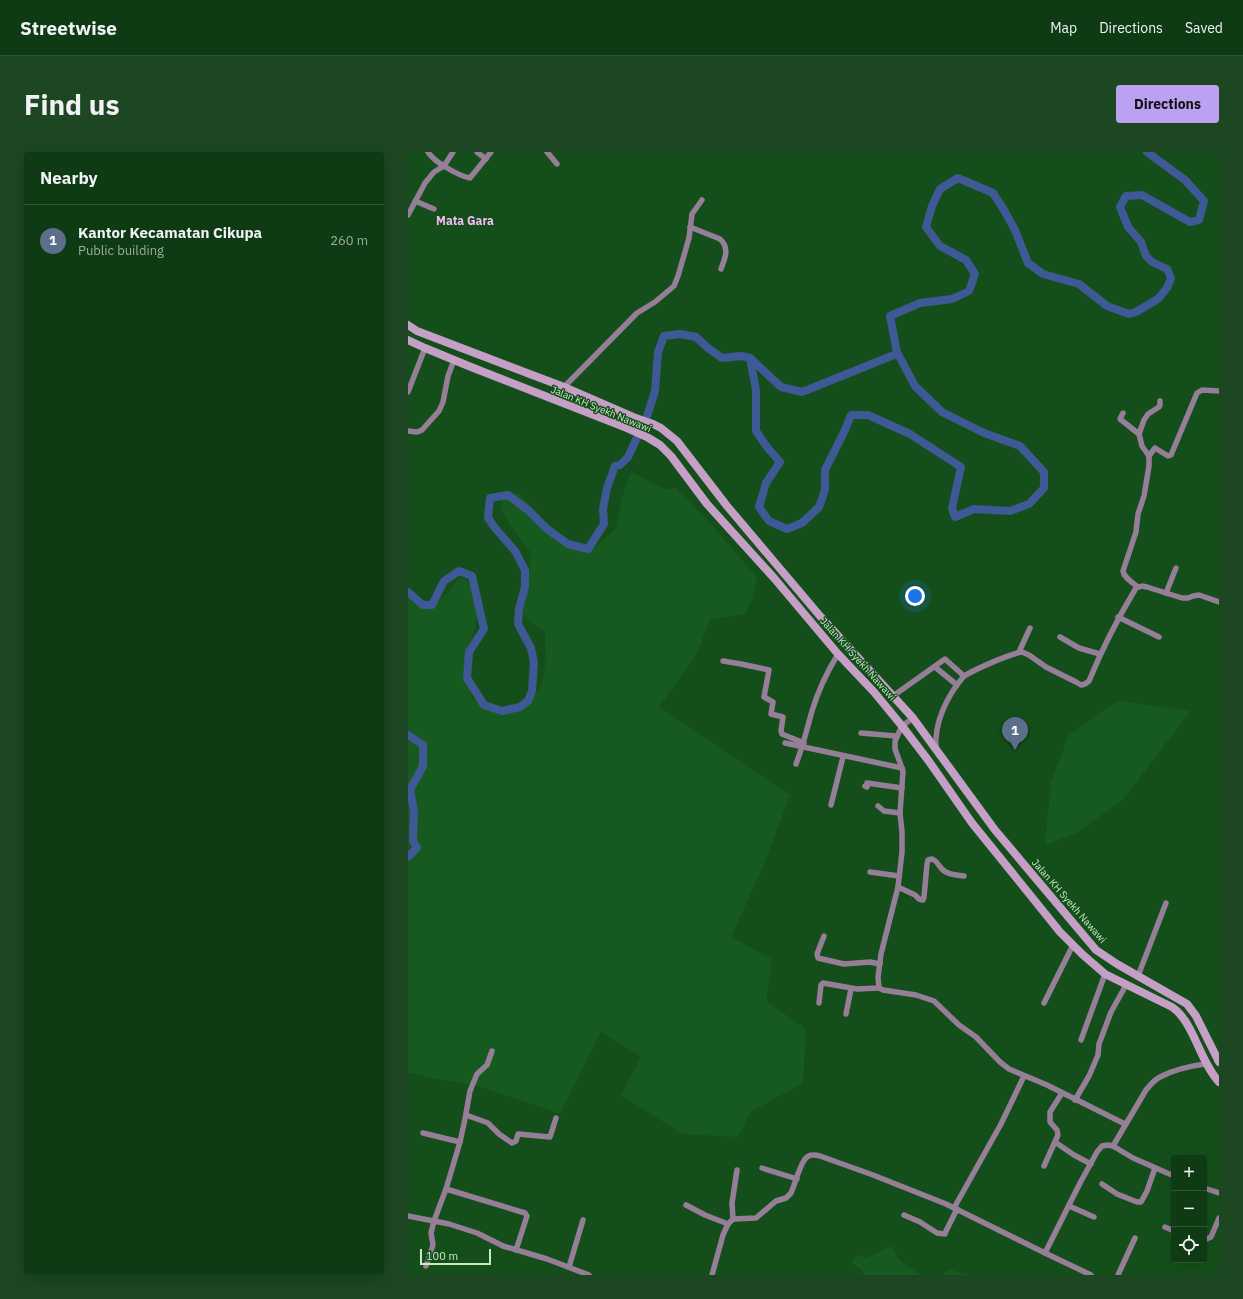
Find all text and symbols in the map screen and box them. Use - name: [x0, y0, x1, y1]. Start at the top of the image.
- text: Streetwise: [20, 16, 117, 40]
- text: Map: [1050, 19, 1077, 37]
- text: Directions: [1099, 19, 1163, 37]
- text: Saved: [1185, 19, 1223, 37]
- button: Directions: [1116, 85, 1219, 123]
- text: Find us: [24, 86, 120, 123]
- text: Nearby: [40, 167, 98, 189]
- district label: Mata Gara: [436, 213, 494, 228]
- text: Kantor Kecamatan Cikupa: [78, 223, 262, 242]
- text: 1: [49, 232, 57, 249]
- text: 260 m: [330, 232, 368, 249]
- text: Public building: [78, 242, 164, 259]
- street label: Jalan KH Syekh Nawawi: [549, 383, 653, 435]
- your location: [905, 586, 925, 606]
- street label: Jalan KH Syekh Nawawi: [817, 615, 899, 703]
- pin: 1: [1002, 717, 1028, 750]
- street label: Jalan KH Syekh Nawawi: [1029, 856, 1109, 946]
- map controls: [1171, 1155, 1207, 1263]
- button: +: [1171, 1155, 1207, 1191]
- button: −: [1171, 1191, 1207, 1227]
- button: locate: [1171, 1227, 1207, 1263]
- scale bar: [420, 1247, 491, 1266]
- text: 100 m: [426, 1249, 458, 1263]

